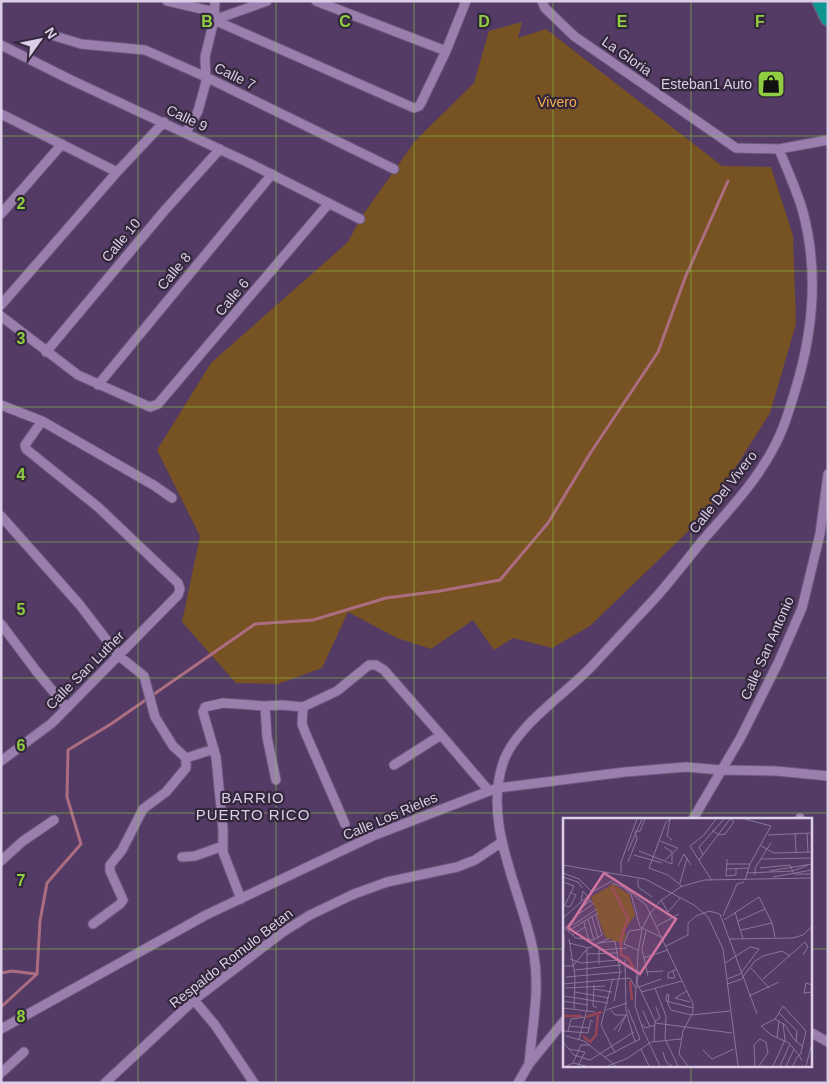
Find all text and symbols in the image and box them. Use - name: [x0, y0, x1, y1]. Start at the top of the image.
- text: B: [201, 13, 213, 30]
- text: C: [339, 13, 351, 30]
- text: D: [478, 13, 490, 30]
- text: E: [617, 13, 628, 30]
- text: F: [755, 13, 765, 30]
- north arrow: [15, 15, 65, 65]
- text: N: [41, 24, 60, 42]
- street label: La Gloria: [599, 33, 655, 79]
- street label: Calle 7: [212, 59, 258, 93]
- shop icon: Esteban1 Auto: [756, 69, 786, 99]
- place label: Esteban1 Auto: [661, 76, 752, 92]
- park label: Vivero: [537, 94, 577, 110]
- street label: Calle 9: [164, 102, 210, 135]
- text: 2: [17, 195, 26, 212]
- street label: Calle 10: [98, 215, 144, 265]
- street label: Calle 8: [154, 249, 194, 293]
- street label: Calle 6: [212, 275, 252, 319]
- text: 3: [17, 330, 26, 347]
- street label: Calle Del Vivero: [686, 447, 760, 536]
- text: 4: [17, 466, 26, 483]
- street label: Calle San Antonio: [737, 594, 797, 702]
- text: 5: [17, 601, 26, 618]
- street label: Calle San Luther: [42, 627, 128, 713]
- text: 6: [17, 737, 26, 754]
- district label: BARRIO PUERTO RICO: [196, 789, 310, 823]
- street label: Calle Los Rieles: [340, 789, 440, 843]
- inset map: [563, 818, 812, 1066]
- text: 7: [17, 872, 26, 889]
- street label: Respaldo Romulo Betan: [166, 905, 296, 1011]
- text: 8: [17, 1008, 26, 1025]

